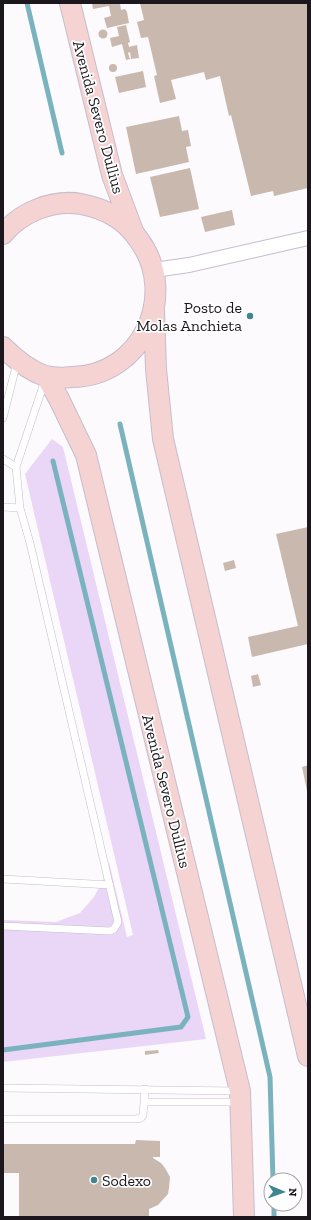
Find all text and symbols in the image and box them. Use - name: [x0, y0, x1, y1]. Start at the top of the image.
- street label: Avenida Severo Dullius: [69, 38, 128, 196]
- place label: Posto de Molas Anchieta: [136, 298, 242, 335]
- marker: Posto de Molas Anchieta: [245, 311, 255, 321]
- street label: Avenida Severo Dullius: [138, 712, 195, 870]
- place label: Sodexo: [102, 1171, 151, 1190]
- north arrow: [263, 1172, 303, 1212]
- marker: Sodexo: [89, 1175, 99, 1185]
- text: N: [286, 1188, 299, 1197]

